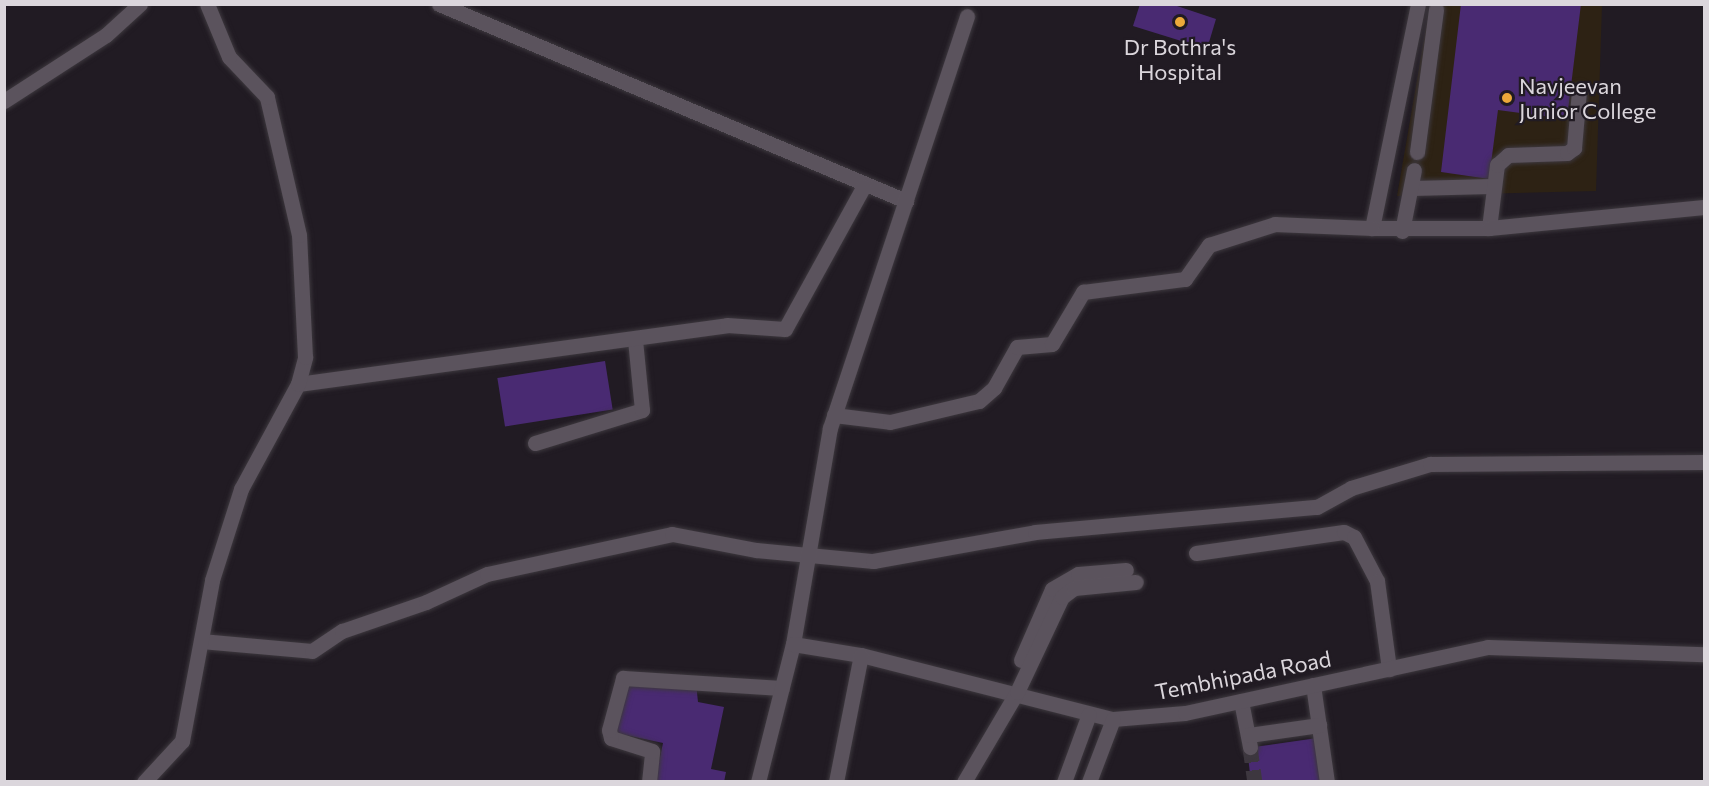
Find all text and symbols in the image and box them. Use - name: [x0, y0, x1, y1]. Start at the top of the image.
- marker: Dr Bothra's Hospital: [1171, 13, 1189, 31]
- place label: Dr Bothra's Hospital: [1124, 33, 1236, 84]
- place label: Navjeevan Junior College: [1519, 72, 1656, 124]
- marker: Navjeevan Junior College: [1500, 91, 1514, 105]
- street label: Tembhipada Road: [1153, 645, 1333, 705]

